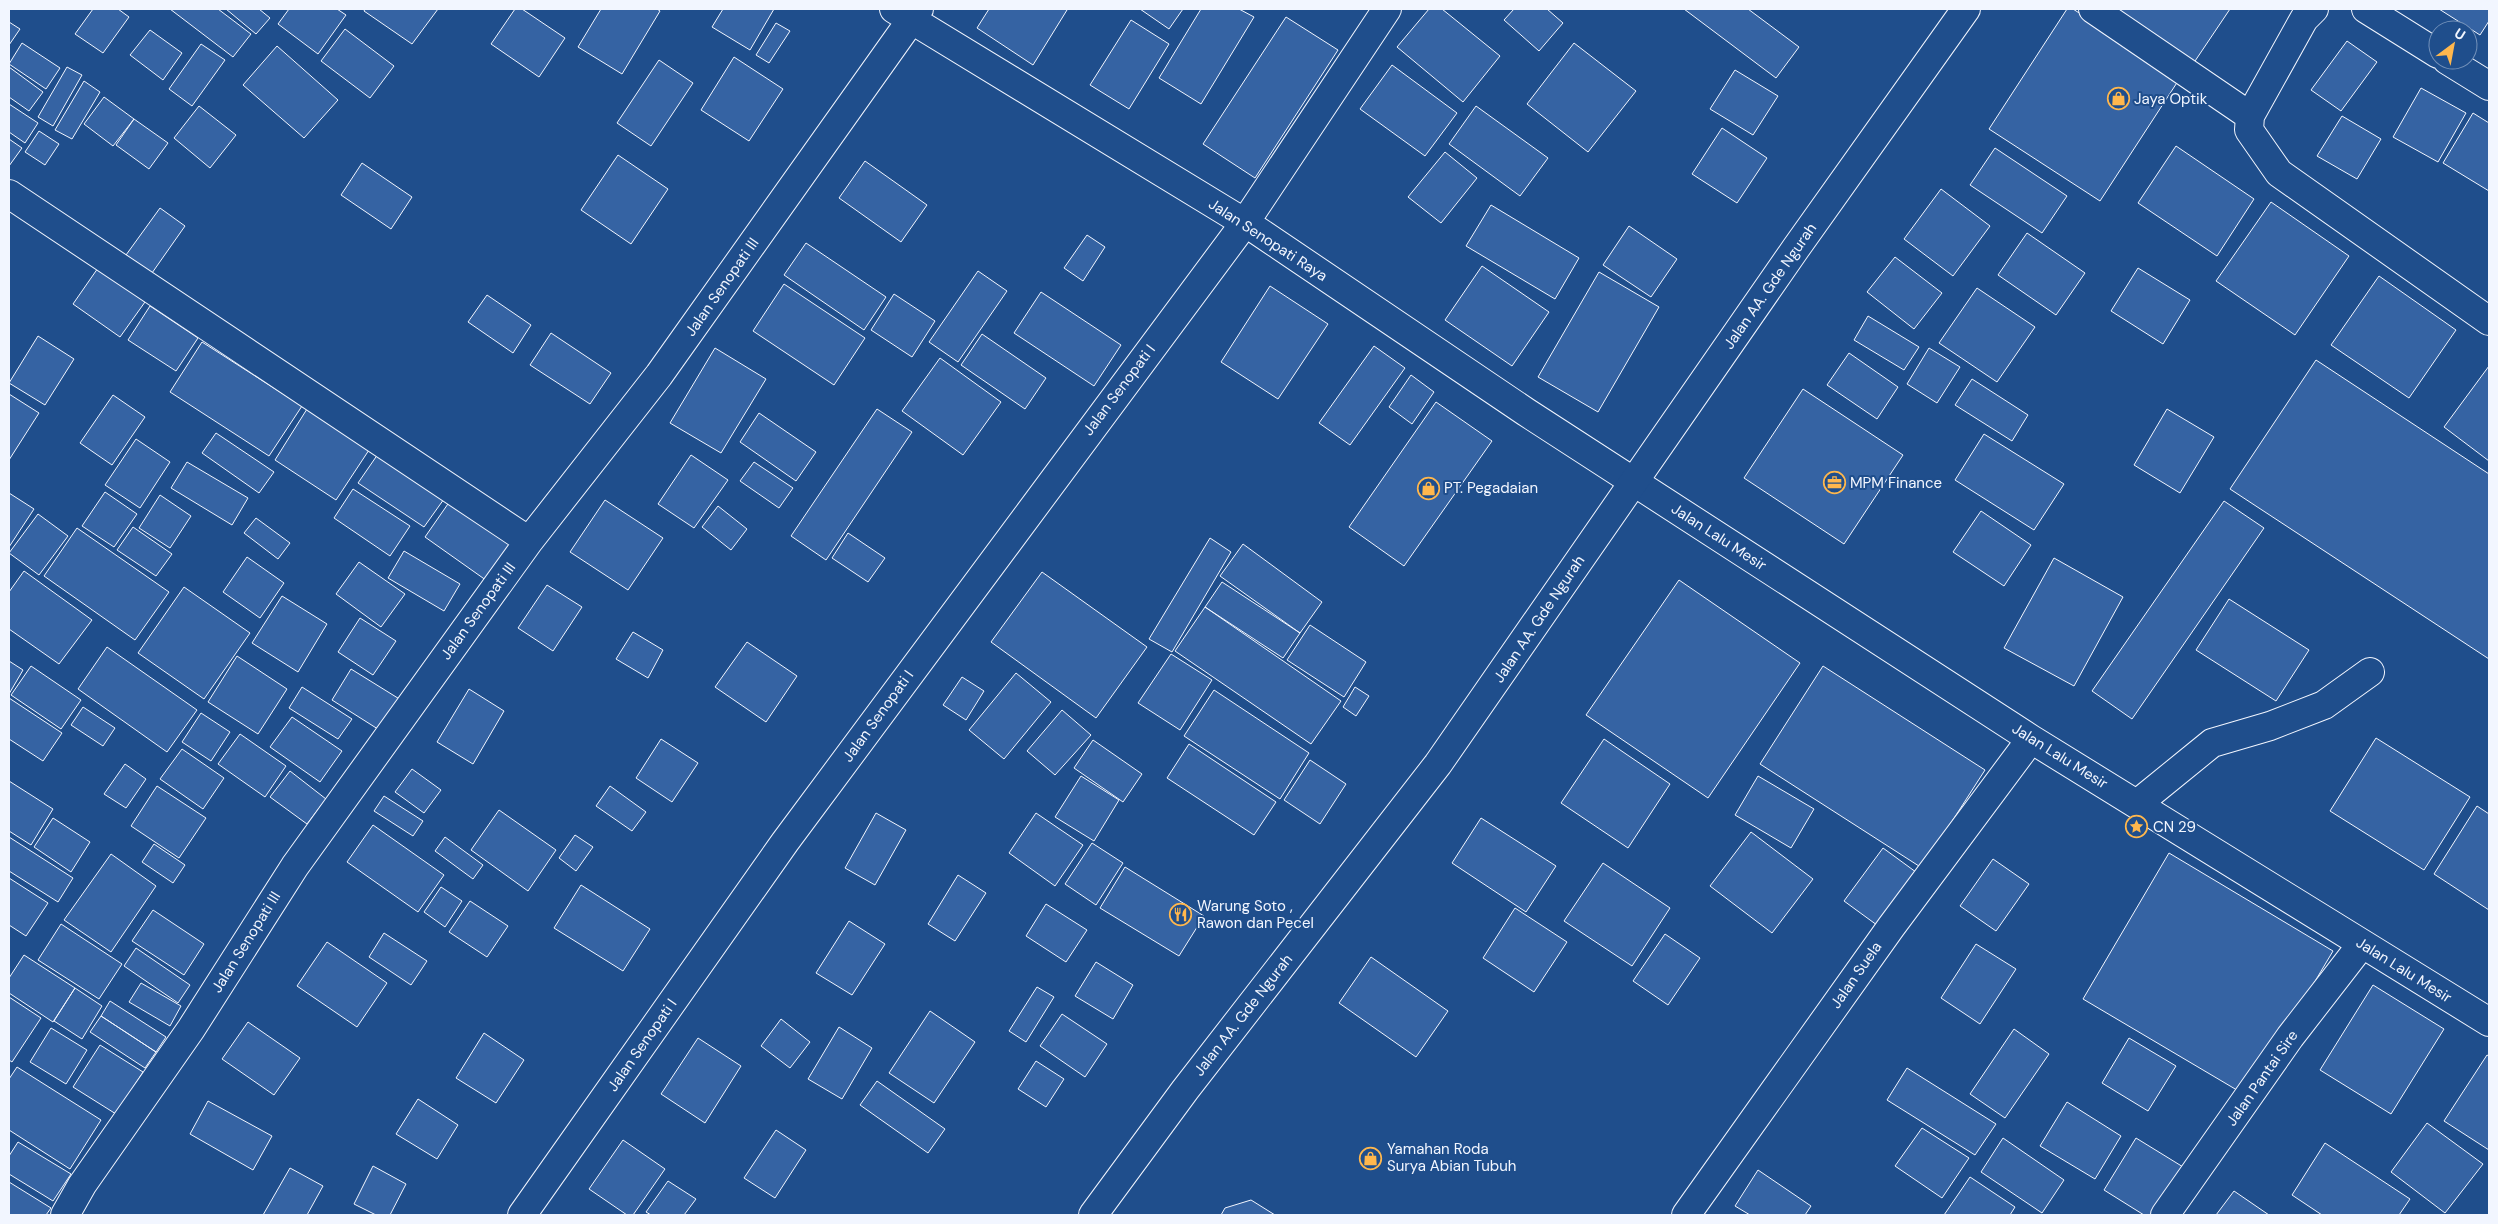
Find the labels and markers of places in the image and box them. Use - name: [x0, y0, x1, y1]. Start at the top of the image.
- shop icon: Jaya Optik: [2106, 87, 2130, 111]
- place label: Jaya Optik: [2134, 89, 2208, 109]
- office icon: MPM Finance: [1822, 471, 1846, 495]
- place label: MPM Finance: [1850, 473, 1942, 493]
- shop icon: PT. Pegadaian: [1416, 476, 1440, 500]
- place label: PT. Pegadaian: [1444, 478, 1538, 498]
- place icon: CN 29: [2125, 815, 2149, 839]
- place label: CN 29: [2153, 817, 2196, 837]
- place label: Warung Soto , Rawon dan Pecel: [1197, 896, 1314, 933]
- restaurant icon: Warung Soto , Rawon dan Pecel: [1169, 903, 1193, 927]
- place label: Yamahan Roda Surya Abian Tubuh: [1387, 1139, 1516, 1176]
- shop icon: Yamahan Roda Surya Abian Tubuh: [1359, 1146, 1383, 1170]

